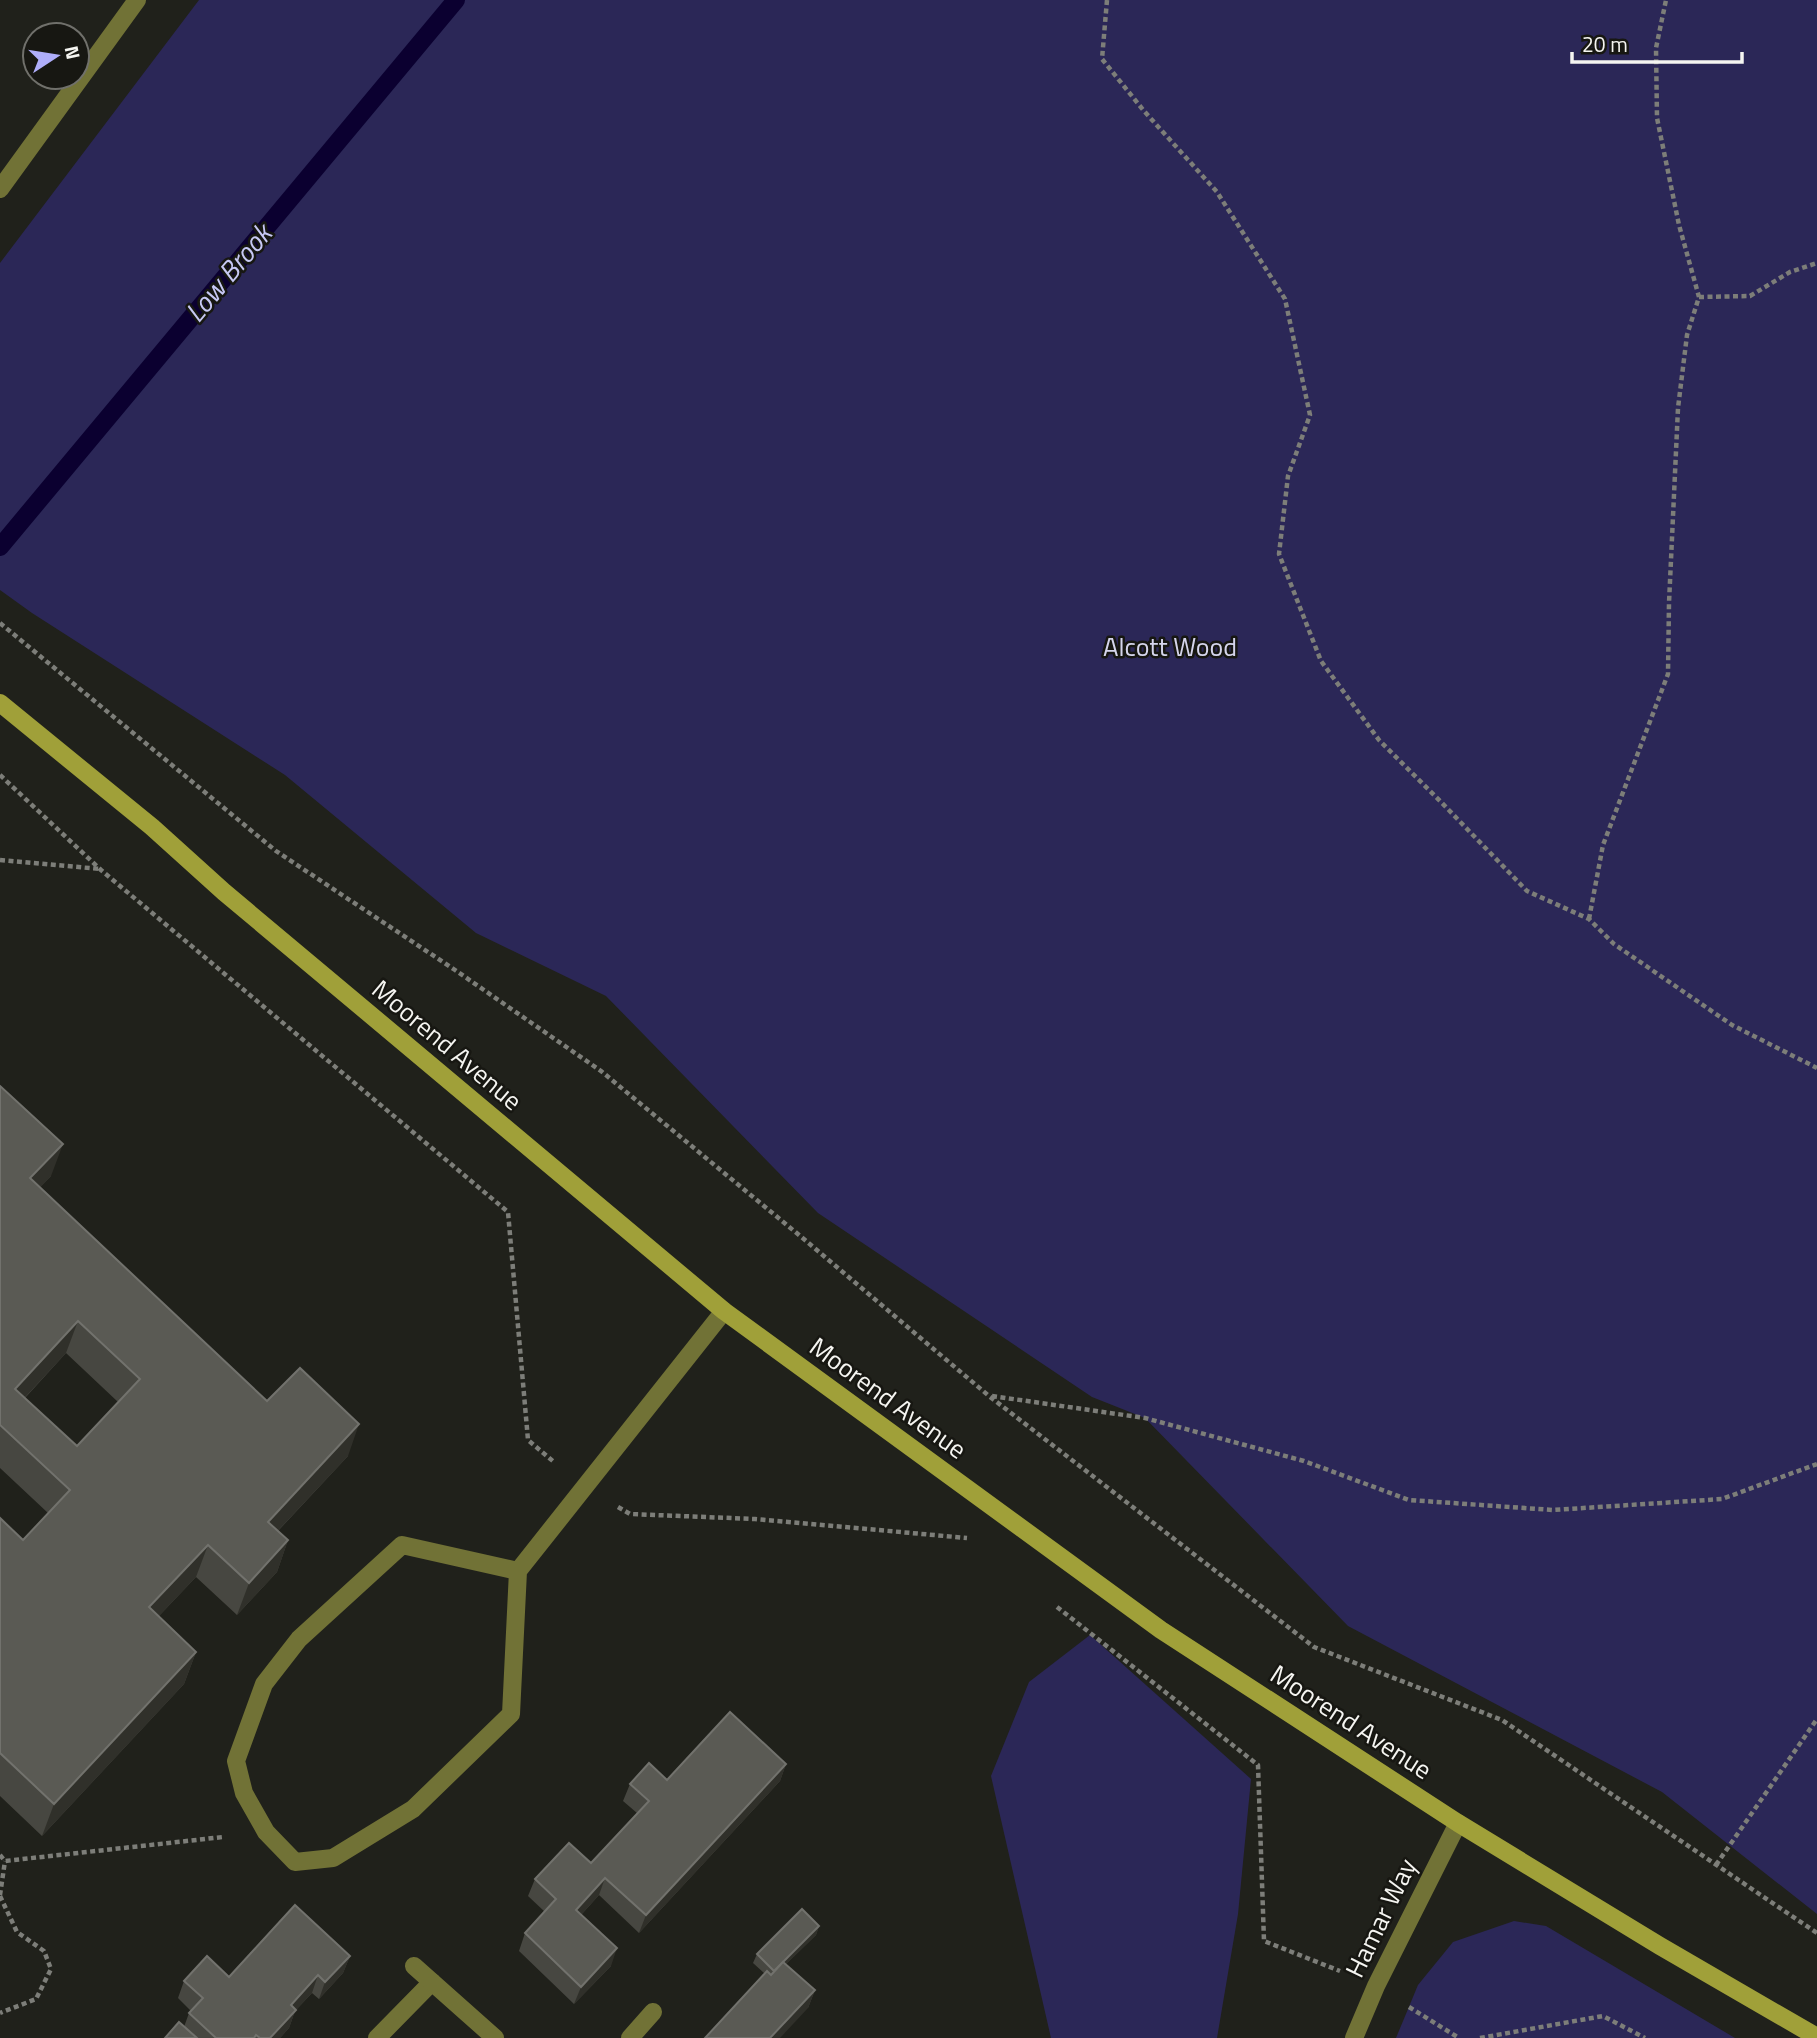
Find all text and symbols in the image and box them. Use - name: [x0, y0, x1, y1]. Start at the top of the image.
- north arrow: [21, 21, 91, 91]
- scale bar: [1572, 21, 1742, 65]
- text: 20 m: [1582, 28, 1628, 60]
- text: N: [58, 43, 89, 62]
- water label: Low Brook: [174, 211, 284, 331]
- park label: Alcott Wood: [1103, 627, 1237, 666]
- street label: Moorend Avenue: [364, 970, 531, 1119]
- street label: Moorend Avenue: [802, 1327, 975, 1468]
- street label: Moorend Avenue: [1263, 1655, 1440, 1789]
- street label: Hamar Way: [1335, 1852, 1426, 1984]

